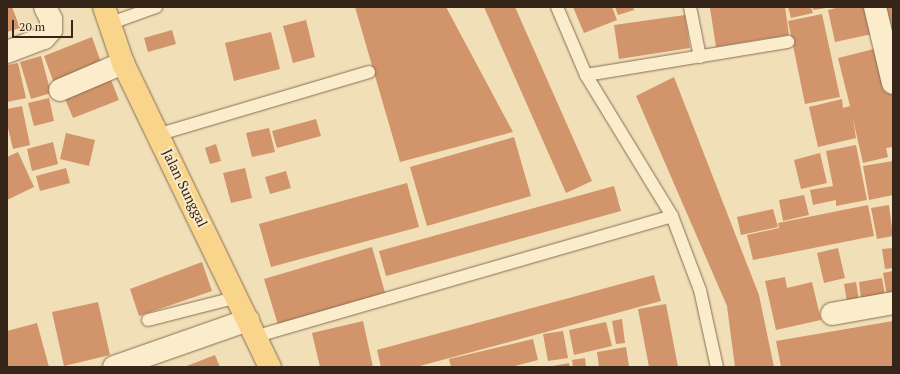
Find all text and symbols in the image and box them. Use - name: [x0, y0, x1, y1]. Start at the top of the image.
- scale bar: [14, 12, 75, 38]
- text: 20 m: [19, 19, 45, 34]
- street label: Jalan Sunggal: [159, 146, 211, 230]

